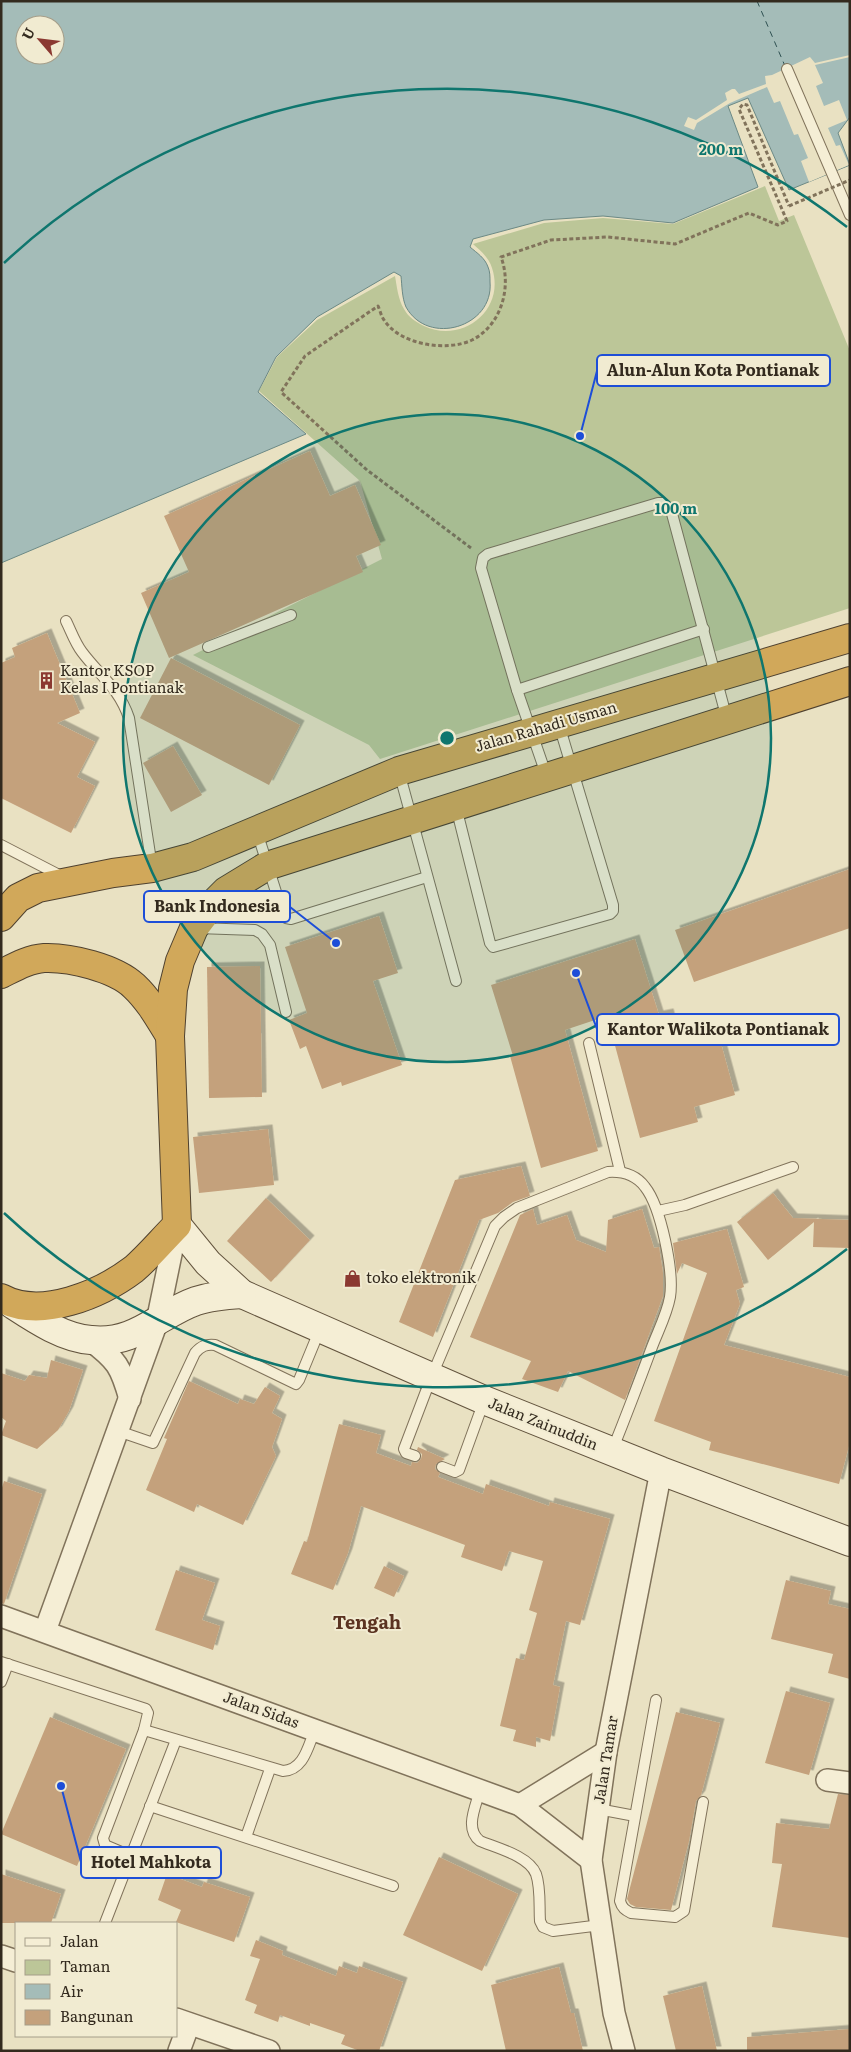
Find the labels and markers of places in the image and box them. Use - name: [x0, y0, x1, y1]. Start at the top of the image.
- callout: Alun-Alun Kota Pontianak: [597, 355, 830, 386]
- place label: Kantor KSOP Kelas I Pontianak: [60, 658, 185, 698]
- building icon: Kantor KSOP Kelas I Pontianak: [36, 670, 56, 690]
- centre of rings: [438, 729, 456, 747]
- callout: Bank Indonesia: [144, 891, 290, 922]
- callout: Kantor Walikota Pontianak: [597, 1014, 839, 1045]
- place label: toko elektronik: [366, 1265, 477, 1288]
- shop icon: toko elektronik: [342, 1268, 362, 1288]
- callout: Hotel Mahkota: [81, 1847, 221, 1878]

